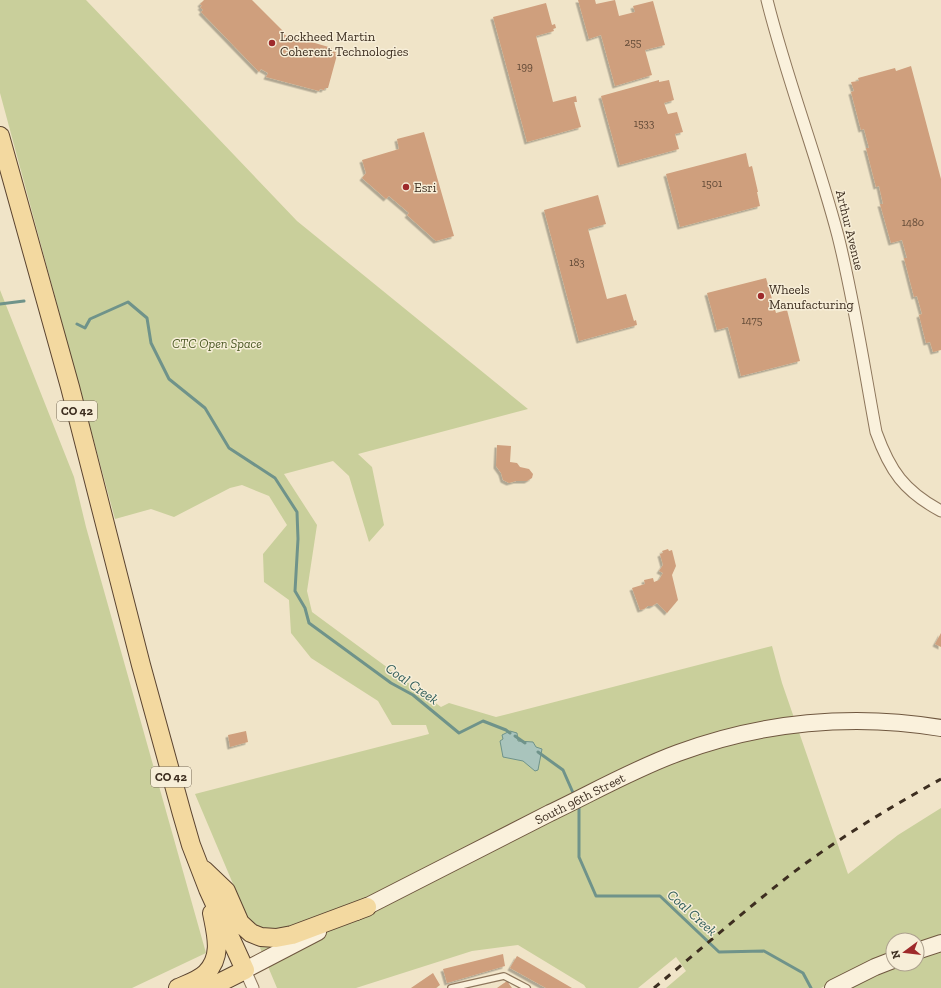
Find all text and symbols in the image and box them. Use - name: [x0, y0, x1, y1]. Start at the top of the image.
- place label: Lockheed Martin Coherent Technologies: [280, 29, 409, 59]
- house number: 255: [625, 36, 642, 49]
- marker: Lockheed Martin Coherent Technologies: [267, 38, 277, 48]
- house number: 199: [517, 60, 533, 73]
- house number: 1533: [634, 117, 654, 130]
- house number: 1501: [702, 177, 723, 190]
- place label: Esri: [414, 180, 437, 195]
- marker: Esri: [401, 182, 411, 192]
- street label: Arthur Avenue: [833, 188, 867, 272]
- house number: 1480: [902, 216, 924, 229]
- house number: 183: [569, 256, 585, 269]
- place label: Wheels Manufacturing: [769, 282, 854, 312]
- marker: Wheels Manufacturing: [756, 291, 766, 301]
- house number: 1475: [742, 314, 763, 327]
- park label: CTC Open Space: [172, 336, 262, 351]
- road number: CO 42: [57, 401, 97, 421]
- water label: Coal Creek: [382, 660, 442, 708]
- road number: CO 42: [151, 767, 191, 787]
- street label: South 96th Street: [532, 769, 627, 827]
- water label: Coal Creek: [664, 886, 720, 940]
- north arrow: [885, 932, 925, 972]
- text: N: [888, 948, 903, 960]

